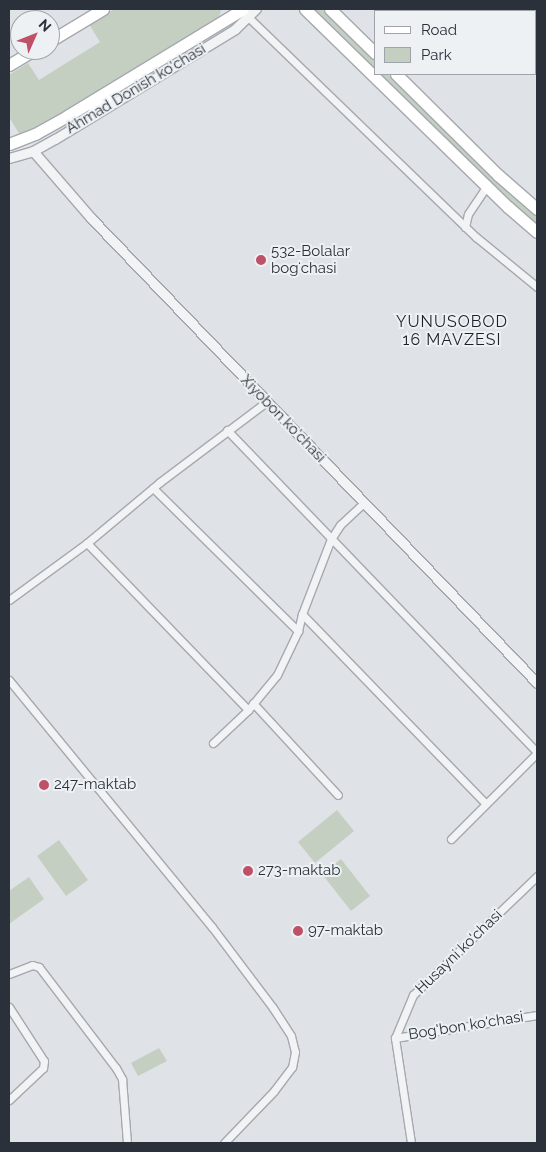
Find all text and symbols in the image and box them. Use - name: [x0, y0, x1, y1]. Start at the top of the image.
- north arrow: [10, 10, 60, 60]
- legend: [374, 10, 536, 75]
- text: N: [36, 16, 55, 35]
- text: Road: [421, 21, 457, 39]
- street label: Ahmad Donish ko'chasi: [63, 40, 209, 138]
- text: Park: [421, 46, 452, 64]
- place label: 532-Bolalar bogʻchasi: [271, 242, 350, 277]
- marker: 532-Bolalar bogʻchasi: [255, 254, 267, 266]
- district label: YUNUSOBOD 16 MAVZESI: [395, 312, 509, 350]
- street label: Xiyobon ko'chasi: [237, 372, 329, 466]
- place label: 247-maktab: [54, 776, 136, 794]
- marker: 247-maktab: [38, 779, 50, 791]
- place label: 273-maktab: [258, 862, 341, 880]
- marker: 273-maktab: [242, 865, 254, 877]
- street label: Husayni ko'chasi: [412, 906, 506, 998]
- place label: 97-maktab: [308, 922, 383, 940]
- marker: 97-maktab: [292, 925, 304, 937]
- street label: Bog'bon ko'chasi: [407, 1008, 525, 1044]

